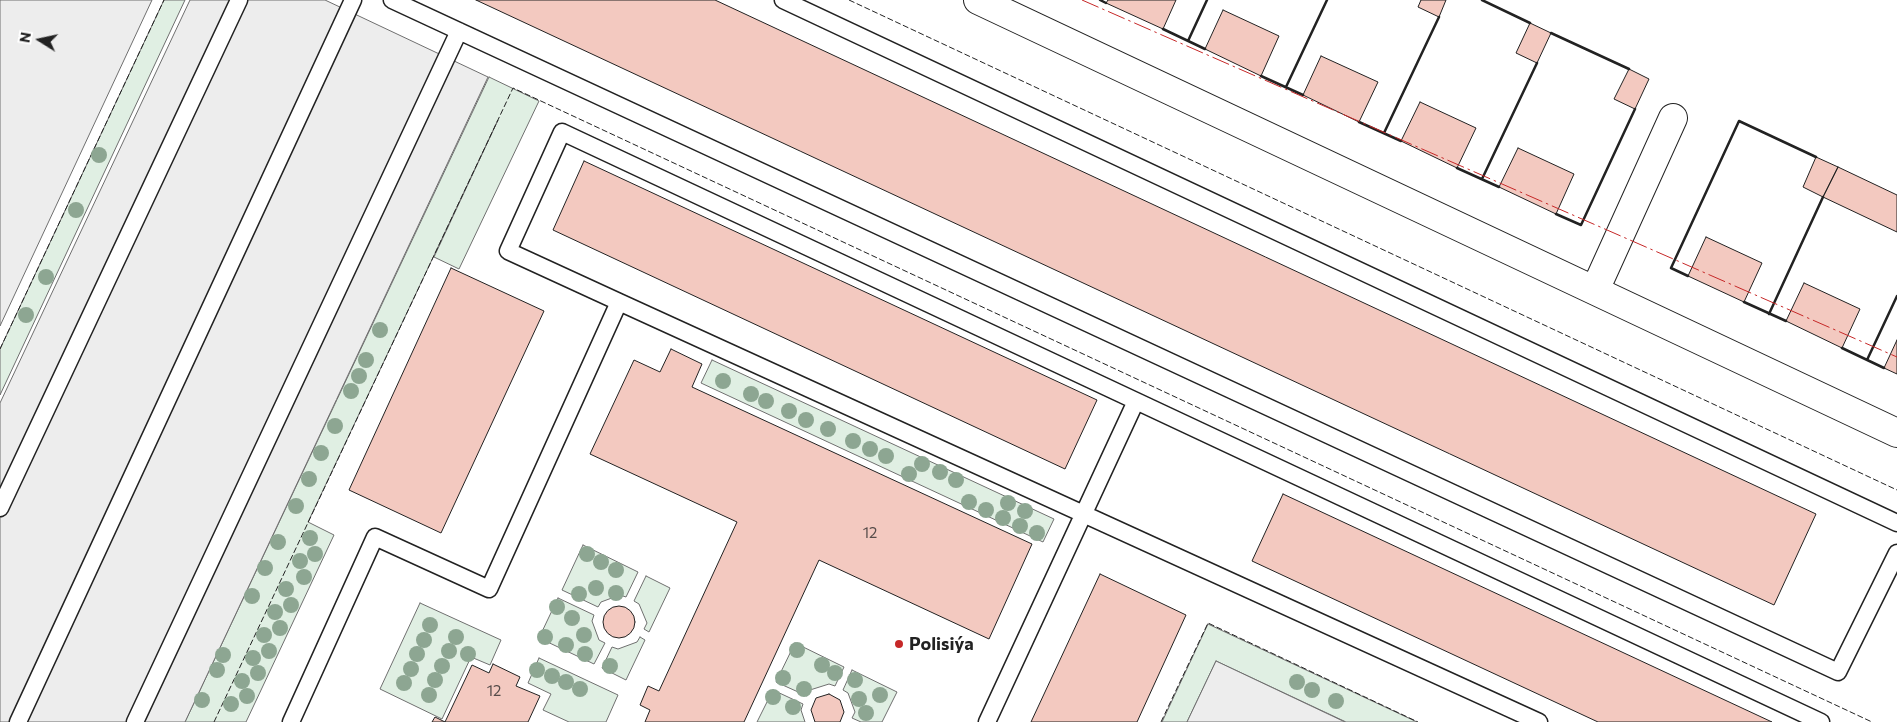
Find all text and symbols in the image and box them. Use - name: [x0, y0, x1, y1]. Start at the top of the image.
- north arrow: [15, 15, 65, 65]
- text: N: [15, 31, 34, 44]
- house number: 12: [863, 524, 877, 542]
- place label: Polisiýa: [909, 633, 974, 655]
- marker: Polisiýa: [893, 638, 905, 650]
- house number: 12: [487, 682, 501, 700]

